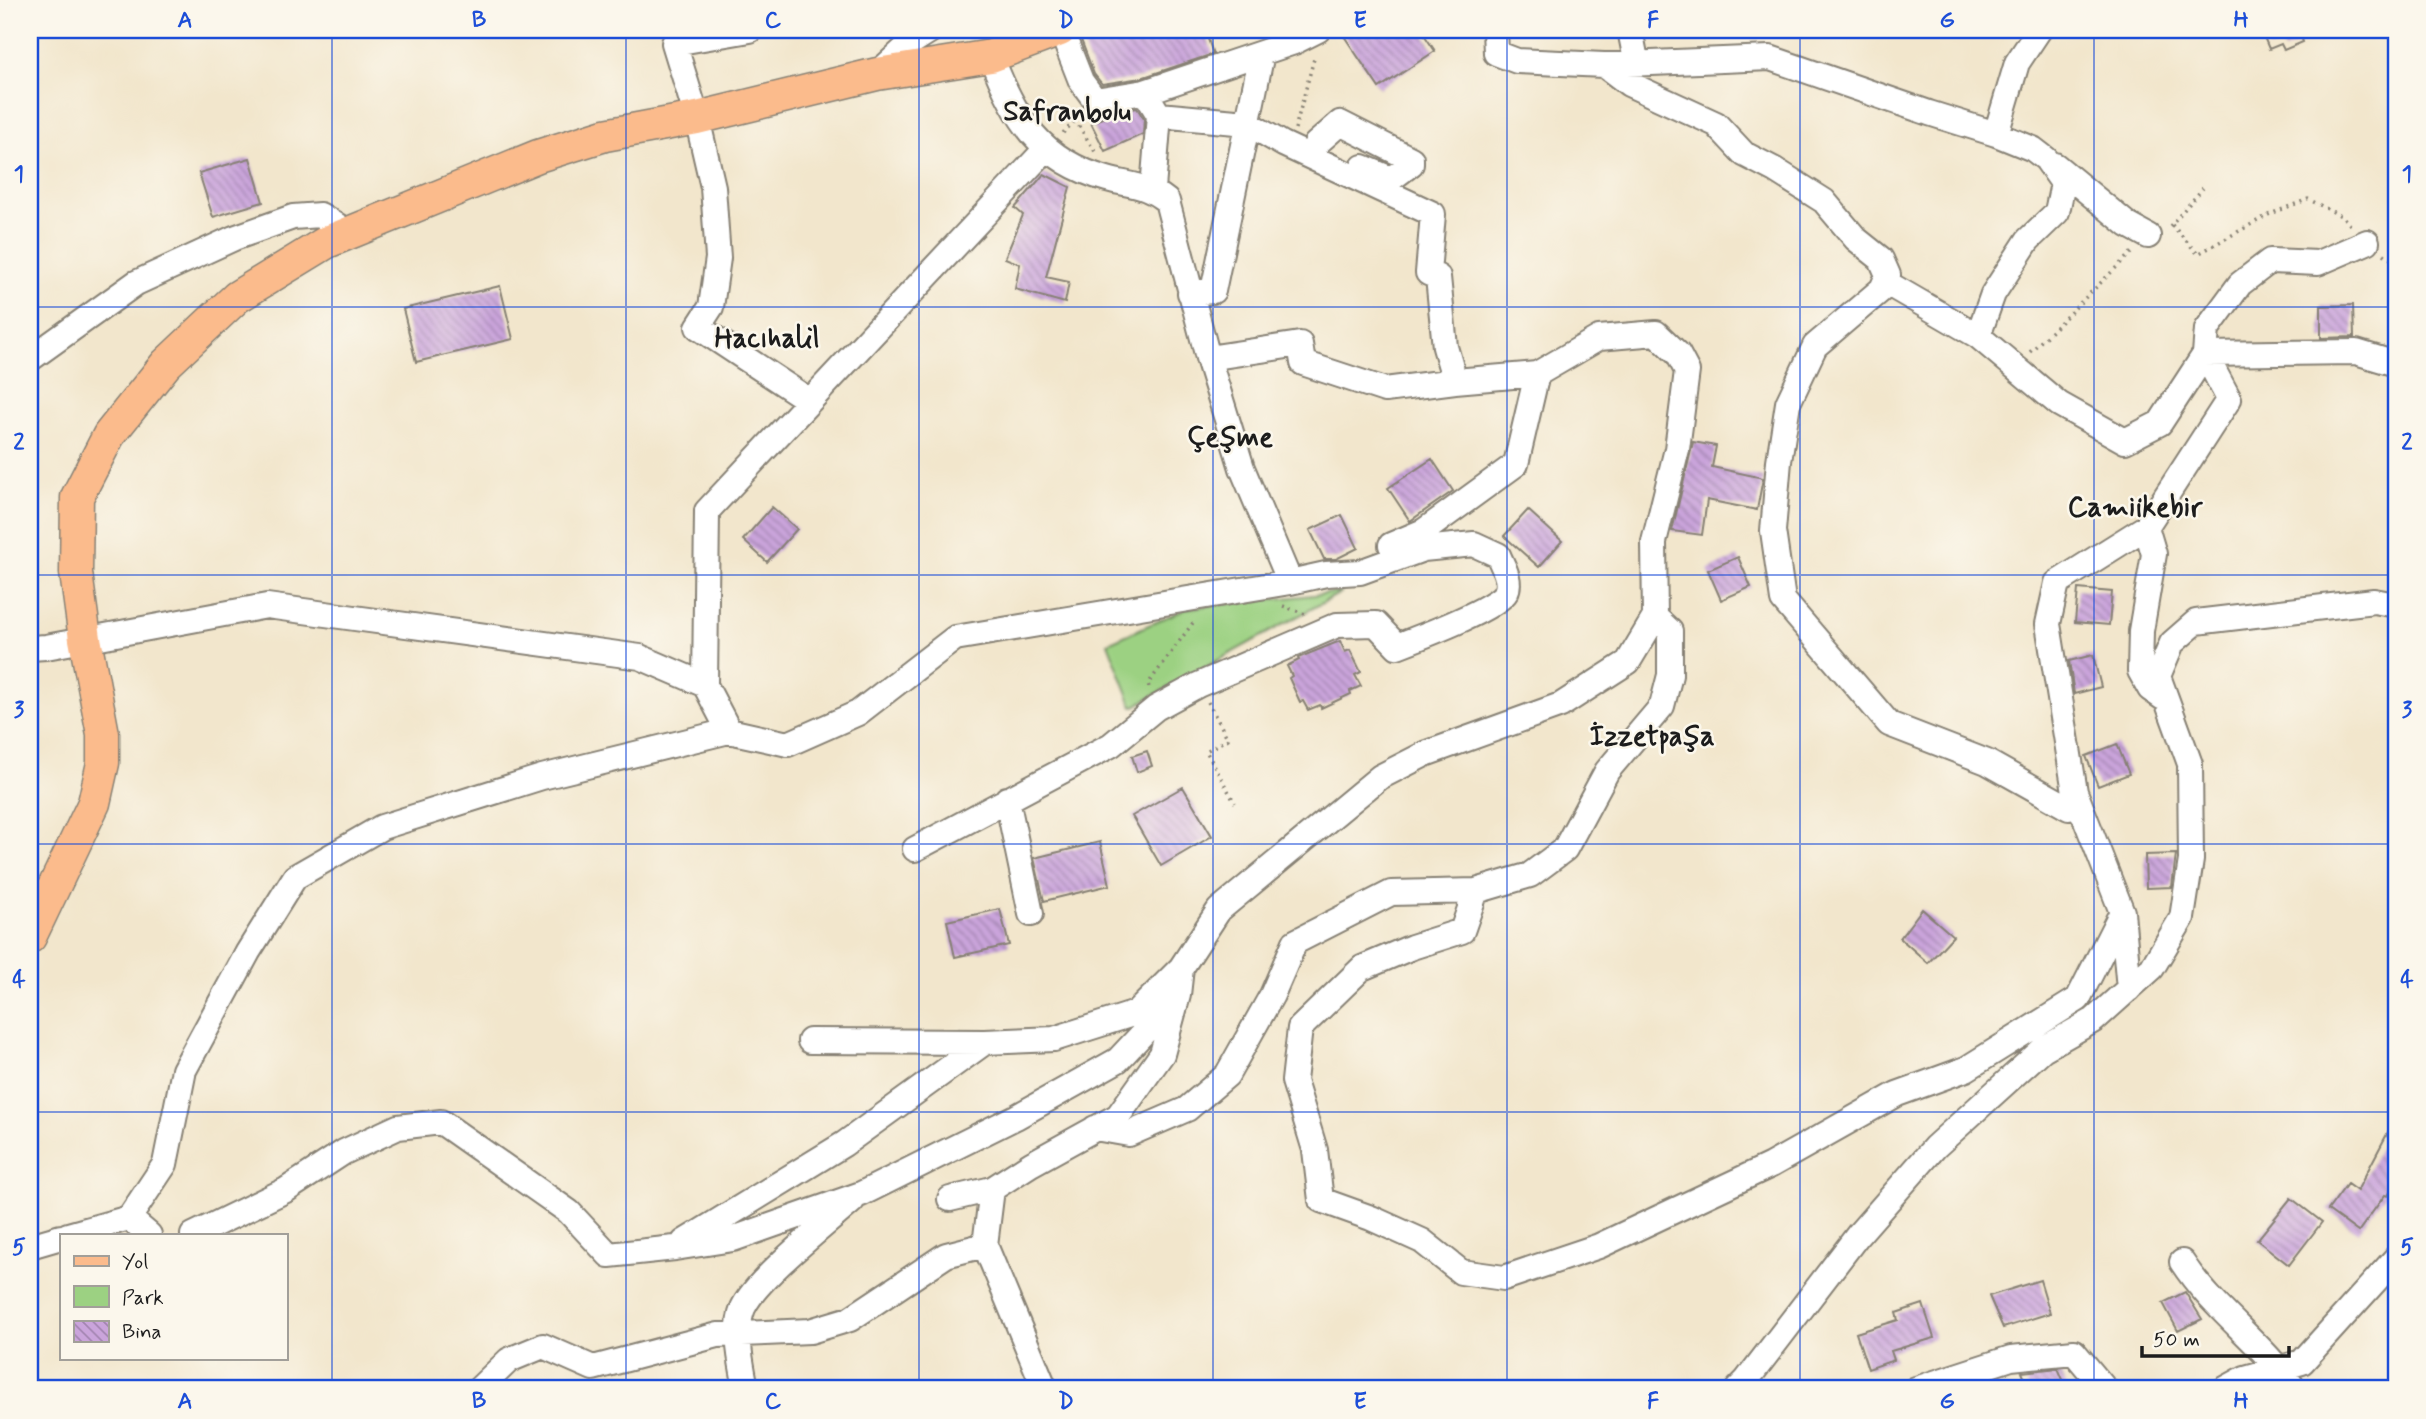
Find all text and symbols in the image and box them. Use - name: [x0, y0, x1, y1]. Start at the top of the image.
- text: A: [177, 6, 193, 36]
- text: B: [472, 6, 487, 36]
- text: C: [765, 6, 782, 36]
- text: D: [1058, 6, 1074, 36]
- text: E: [1353, 6, 1367, 36]
- text: F: [1647, 6, 1659, 36]
- text: G: [1939, 6, 1955, 36]
- text: H: [2233, 6, 2249, 36]
- district label: Safranbolu: [1003, 94, 1131, 131]
- text: 1: [14, 160, 24, 190]
- text: 1: [2402, 160, 2412, 190]
- district label: Hacıhalil: [715, 321, 819, 358]
- district label: Çeşme: [1187, 420, 1273, 457]
- text: 2: [13, 428, 25, 458]
- text: 2: [2401, 428, 2413, 458]
- district label: Camiikebir: [2068, 490, 2204, 527]
- text: 3: [14, 696, 25, 726]
- text: 3: [2402, 696, 2413, 726]
- district label: İzzetpaşa: [1589, 719, 1715, 756]
- text: 4: [12, 965, 26, 995]
- text: 4: [2400, 965, 2414, 995]
- text: 5: [12, 1233, 26, 1263]
- text: 5: [2400, 1233, 2414, 1263]
- legend: [60, 1234, 287, 1360]
- text: Yol: [122, 1248, 148, 1276]
- text: Park: [122, 1284, 164, 1312]
- scale bar: [2142, 1314, 2290, 1358]
- text: Bina: [122, 1318, 162, 1346]
- text: 50 m: [2153, 1326, 2200, 1354]
- text: A: [177, 1387, 193, 1417]
- text: B: [472, 1387, 487, 1417]
- text: C: [765, 1387, 782, 1417]
- text: D: [1058, 1387, 1074, 1417]
- text: E: [1353, 1387, 1367, 1417]
- text: F: [1647, 1387, 1659, 1417]
- text: G: [1939, 1387, 1955, 1417]
- text: H: [2233, 1387, 2249, 1417]

